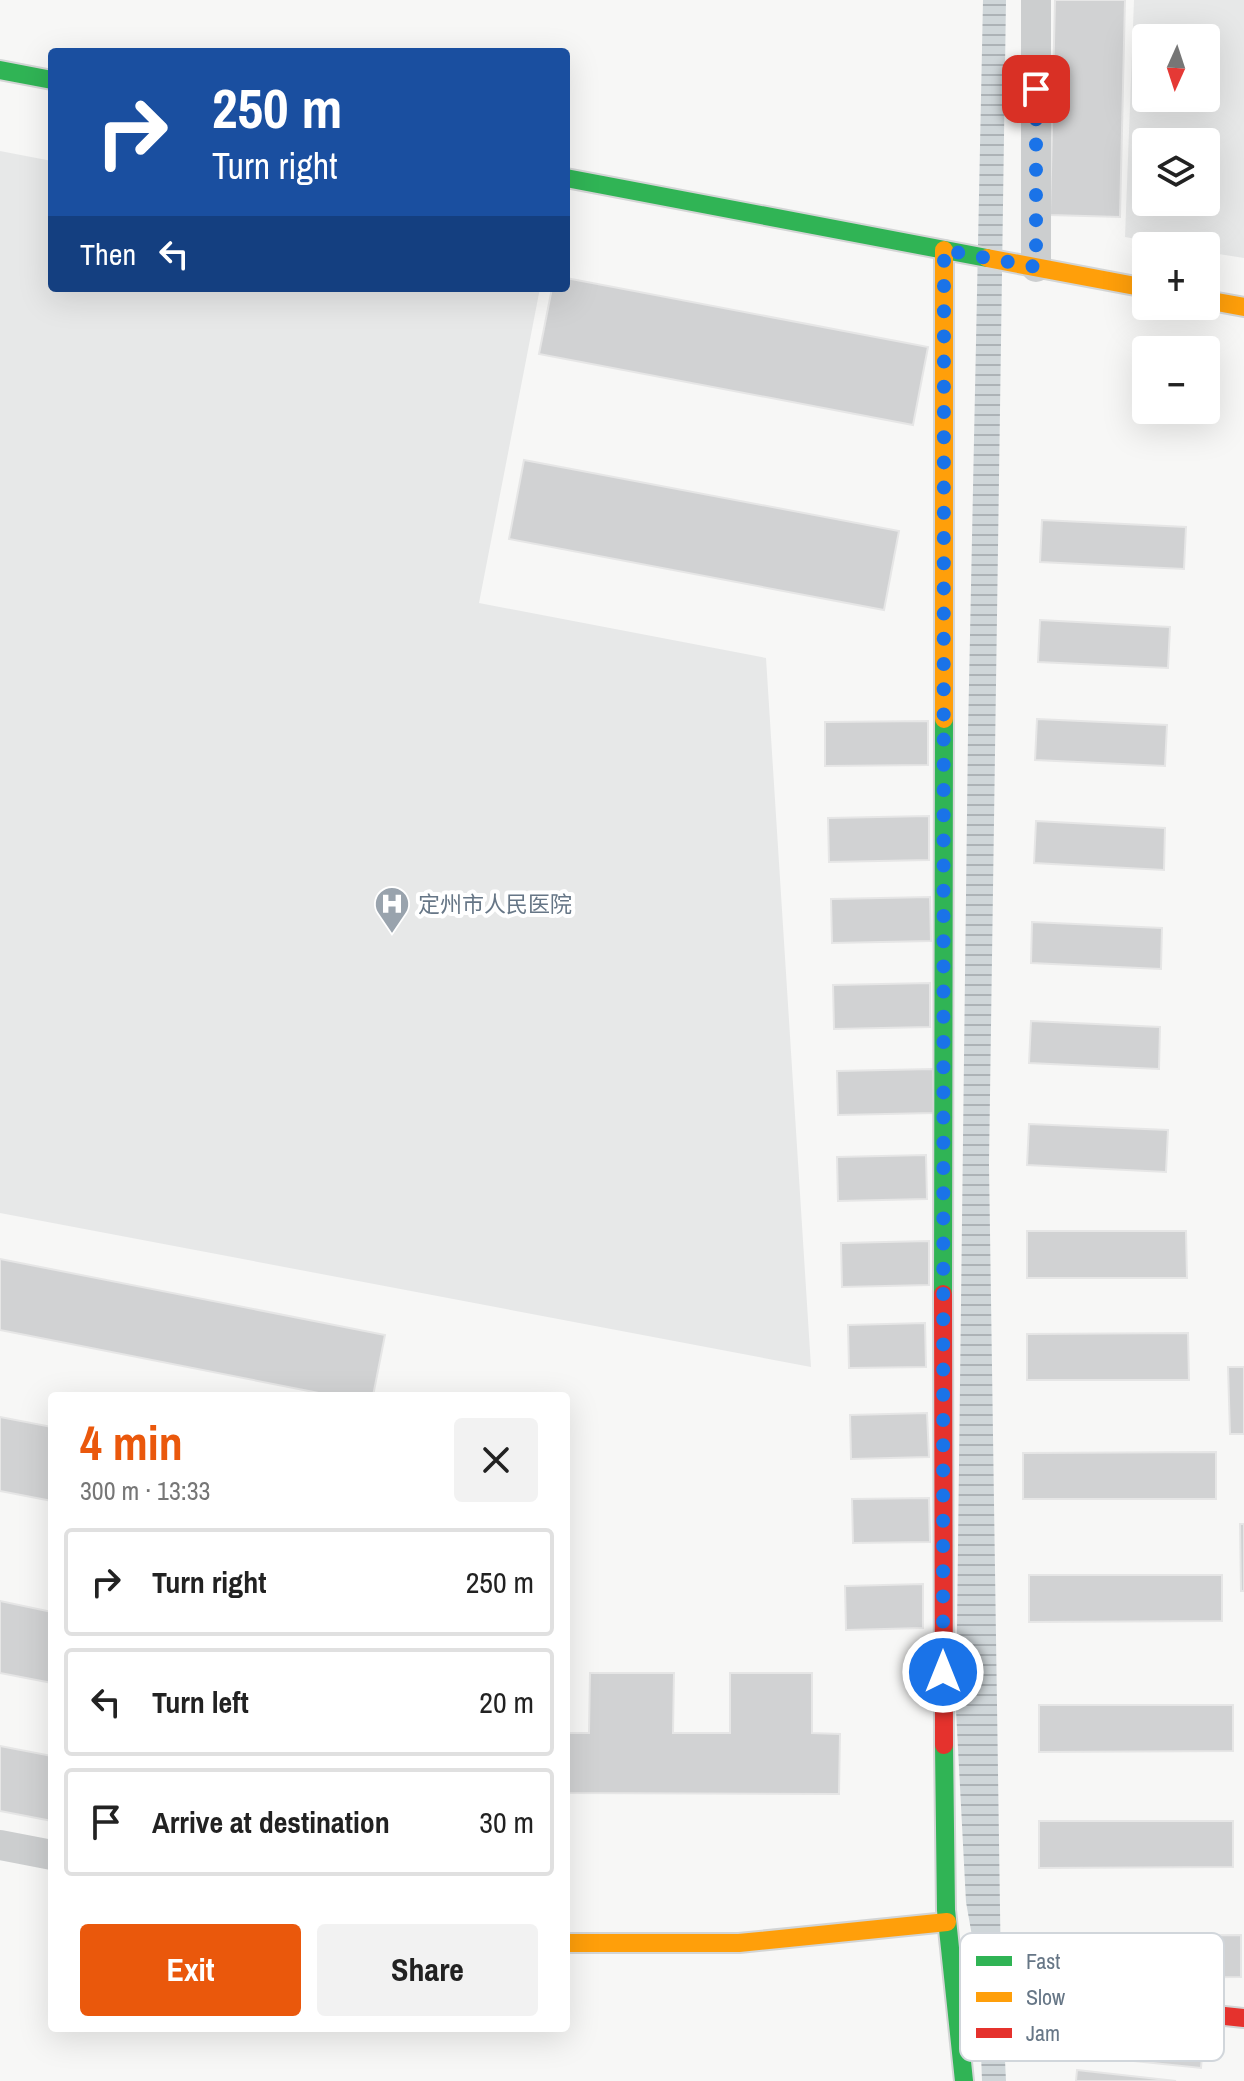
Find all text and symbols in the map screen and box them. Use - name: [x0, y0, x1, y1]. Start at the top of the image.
- north arrow: [1132, 24, 1220, 112]
- map controls: [1132, 24, 1220, 424]
- pin: [1002, 55, 1070, 123]
- icon: arrive: [1014, 67, 1058, 111]
- text: 250 m: [212, 70, 342, 145]
- icon: right: [80, 80, 184, 184]
- button: layers: [1132, 128, 1220, 216]
- text: Turn right: [212, 142, 337, 190]
- icon: left: [152, 232, 196, 276]
- button: +: [1132, 232, 1220, 320]
- text: Then: [80, 234, 136, 274]
- button: −: [1132, 336, 1220, 424]
- hospital icon: 定州市人民医院: [373, 885, 411, 935]
- place label: 定州市人民医院: [418, 889, 572, 919]
- text: 4 min: [80, 1410, 183, 1475]
- button: close: [454, 1418, 538, 1502]
- text: 300 m · 13:33: [80, 1473, 210, 1508]
- icon: right: [84, 1560, 128, 1604]
- text: Turn right: [152, 1562, 266, 1602]
- text: 250 m: [466, 1562, 534, 1602]
- position arrow: [901, 1630, 985, 1714]
- icon: left: [84, 1680, 128, 1724]
- text: Turn left: [152, 1682, 249, 1722]
- text: 20 m: [479, 1682, 534, 1722]
- icon: arrive: [84, 1800, 128, 1844]
- text: Arrive at destination: [152, 1802, 390, 1842]
- text: 30 m: [479, 1802, 534, 1842]
- button: Exit: [80, 1924, 301, 2016]
- button: Share: [317, 1924, 538, 2016]
- legend: [960, 1933, 1224, 2061]
- text: Fast: [1026, 1946, 1060, 1976]
- text: Slow: [1026, 1982, 1065, 2012]
- text: Jam: [1026, 2018, 1060, 2048]

